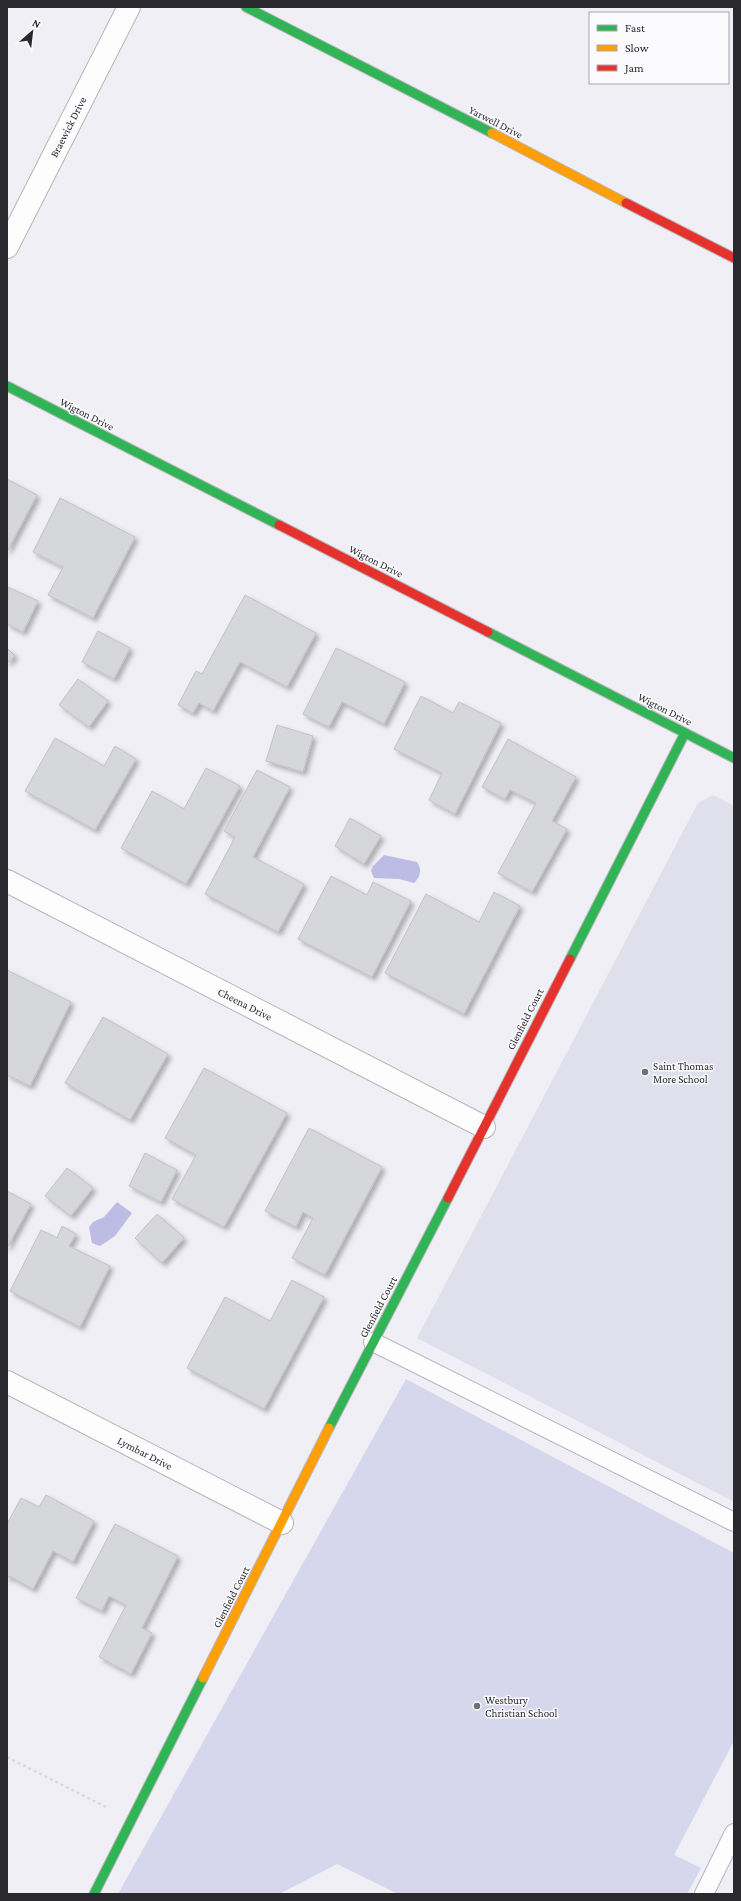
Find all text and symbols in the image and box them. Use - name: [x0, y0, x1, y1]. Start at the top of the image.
- north arrow: [12, 12, 52, 52]
- legend: [589, 12, 729, 84]
- text: N: [31, 16, 43, 30]
- text: Fast: [625, 21, 646, 35]
- text: Slow: [625, 41, 649, 55]
- text: Jam: [624, 61, 644, 75]
- street label: Braewick Drive: [48, 95, 88, 159]
- street label: Yarwell Drive: [467, 103, 525, 141]
- street label: Wigton Drive: [58, 395, 116, 434]
- street label: Wigton Drive: [347, 542, 405, 581]
- street label: Wigton Drive: [636, 690, 694, 729]
- street label: Cheena Drive: [216, 985, 274, 1023]
- street label: Glenfield Court: [504, 986, 546, 1052]
- place label: Saint Thomas More School: [653, 1060, 713, 1085]
- marker: Saint Thomas More School: [640, 1067, 650, 1077]
- street label: Glenfield Court: [357, 1274, 399, 1340]
- street label: Lymbar Drive: [115, 1434, 175, 1473]
- street label: Glenfield Court: [210, 1564, 252, 1630]
- place label: Westbury Christian School: [485, 1694, 558, 1719]
- marker: Westbury Christian School: [472, 1701, 482, 1711]

